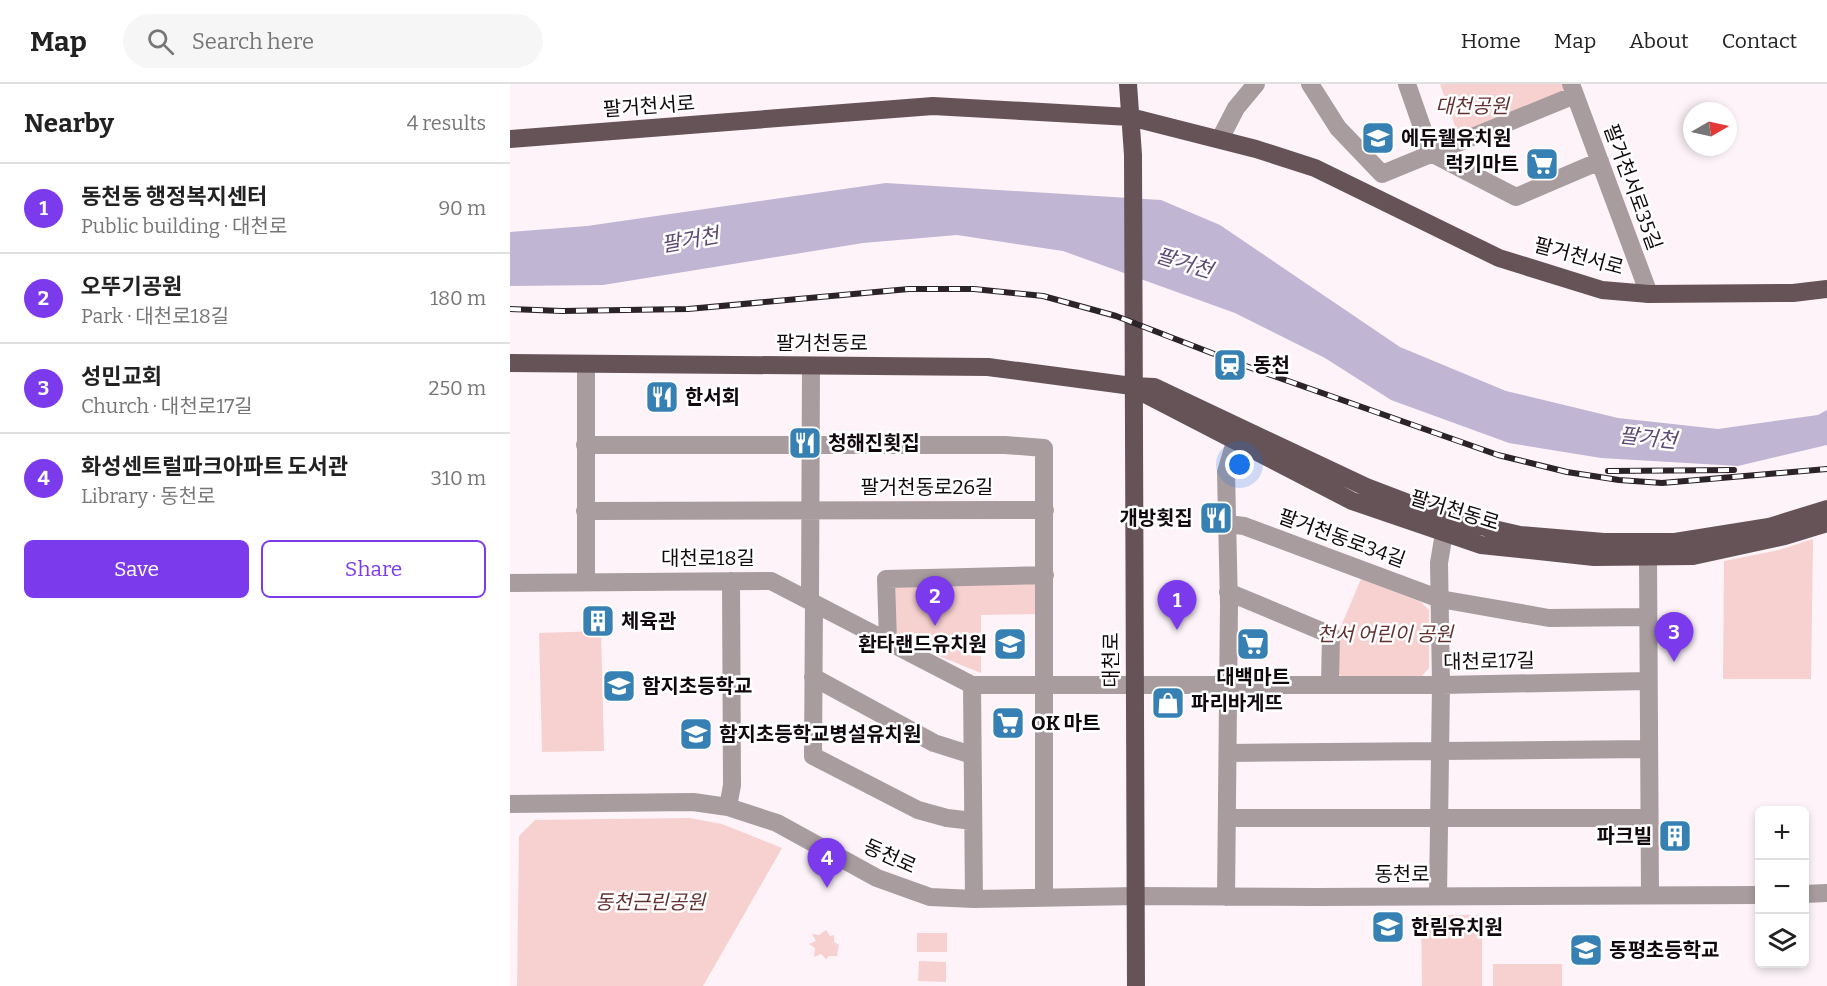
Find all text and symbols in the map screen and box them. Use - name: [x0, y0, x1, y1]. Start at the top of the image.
- search box: [123, 14, 543, 68]
- text: Map: [30, 25, 87, 58]
- icon: search: [144, 25, 177, 58]
- text: Search here: [192, 28, 314, 55]
- text: Home: [1461, 28, 1521, 54]
- text: Map: [1554, 28, 1596, 54]
- text: About: [1629, 28, 1689, 54]
- text: Contact: [1722, 28, 1797, 54]
- street label: 팔거천서로: [602, 91, 696, 121]
- park label: 대천공원: [1435, 94, 1510, 118]
- north arrow: [1683, 102, 1737, 156]
- text: Nearby: [24, 108, 114, 139]
- text: 4 results: [407, 111, 486, 135]
- school or university icon: 에듀웰유치원: [1360, 120, 1396, 156]
- street label: 팔거천서로35길: [1599, 121, 1667, 253]
- place label: 에듀웰유치원: [1401, 126, 1511, 150]
- supermarket icon: 럭키마트: [1524, 146, 1560, 182]
- place label: 럭키마트: [1445, 152, 1519, 176]
- text: 동천동 행정복지센터: [81, 183, 267, 210]
- text: 1: [39, 196, 48, 220]
- text: 90 m: [438, 196, 486, 220]
- text: Public building · 대천로: [81, 214, 287, 238]
- water label: 팔거천: [659, 222, 723, 258]
- street label: 팔거천서로: [1531, 233, 1627, 279]
- water label: 팔거천: [1152, 242, 1218, 285]
- text: 오뚜기공원: [81, 273, 182, 300]
- text: 2: [38, 286, 49, 310]
- text: 180 m: [430, 286, 486, 310]
- text: Park · 대천로18길: [81, 304, 229, 328]
- street label: 팔거천동로: [776, 331, 868, 355]
- station icon: 동천: [1212, 347, 1248, 383]
- place label: 동천: [1253, 353, 1290, 377]
- text: 성민교회: [81, 363, 162, 390]
- text: 3: [38, 376, 49, 400]
- text: 250 m: [429, 376, 486, 400]
- restaurant icon: 한서회: [644, 379, 680, 415]
- place label: 한서회: [685, 385, 740, 409]
- text: Church · 대천로17길: [81, 394, 253, 418]
- water label: 팔거천: [1618, 422, 1681, 454]
- restaurant icon: 청해진횟집: [787, 425, 823, 461]
- place label: 청해진횟집: [828, 431, 920, 455]
- your location: [1225, 450, 1254, 479]
- text: 화성센트럴파크아파트 도서관: [81, 453, 348, 480]
- text: 4: [37, 466, 50, 490]
- text: 310 m: [431, 466, 486, 490]
- street label: 팔거천동로26길: [860, 475, 994, 499]
- text: Library · 동천로: [81, 484, 216, 508]
- street label: 팔거천동로: [1408, 485, 1502, 535]
- restaurant icon: 개방횟집: [1198, 500, 1234, 536]
- street label: 팔거천동로34길: [1275, 504, 1409, 572]
- place label: 개방횟집: [1119, 506, 1193, 530]
- button: Save: [24, 540, 249, 598]
- button: Share: [261, 540, 486, 598]
- street label: 대천로18길: [661, 546, 755, 570]
- pin: 2: [916, 576, 954, 626]
- pin: 1: [1158, 580, 1196, 630]
- building icon: 체육관: [580, 603, 616, 639]
- place label: 체육관: [621, 609, 677, 633]
- pin: 3: [1654, 612, 1694, 662]
- park label: 천서 어린이 공원: [1317, 622, 1455, 646]
- school or university icon: 환타랜드유치원: [992, 626, 1028, 662]
- supermarket icon: 대백마트: [1235, 626, 1271, 662]
- place label: 환타랜드유치원: [858, 632, 987, 656]
- street label: 대천로: [1099, 632, 1123, 688]
- street label: 대천로17길: [1443, 648, 1535, 674]
- place label: 대백마트: [1216, 665, 1290, 689]
- school or university icon: 함지초등학교: [601, 668, 637, 704]
- place label: 함지초등학교: [642, 674, 752, 698]
- shop icon: 파리바게뜨: [1150, 685, 1186, 721]
- place label: 파리바게뜨: [1191, 691, 1283, 715]
- supermarket icon: OK 마트: [990, 705, 1026, 741]
- place label: OK 마트: [1031, 711, 1100, 735]
- school or university icon: 함지초등학교병설유치원: [678, 716, 714, 752]
- place label: 함지초등학교병설유치원: [719, 722, 921, 746]
- map controls: [1755, 806, 1809, 968]
- button: +: [1755, 806, 1809, 860]
- building icon: 파크빌: [1657, 818, 1693, 854]
- place label: 파크빌: [1597, 824, 1652, 848]
- street label: 동천로: [860, 834, 920, 878]
- pin: 4: [808, 838, 846, 888]
- button: −: [1755, 860, 1809, 914]
- street label: 동천로: [1374, 862, 1430, 886]
- park label: 동천근린공원: [595, 890, 707, 914]
- school or university icon: 한림유치원: [1370, 909, 1406, 945]
- button: layers: [1755, 914, 1809, 968]
- place label: 한림유치원: [1411, 915, 1503, 939]
- school or university icon: 동평초등학교: [1568, 932, 1604, 968]
- place label: 동평초등학교: [1609, 938, 1719, 962]

